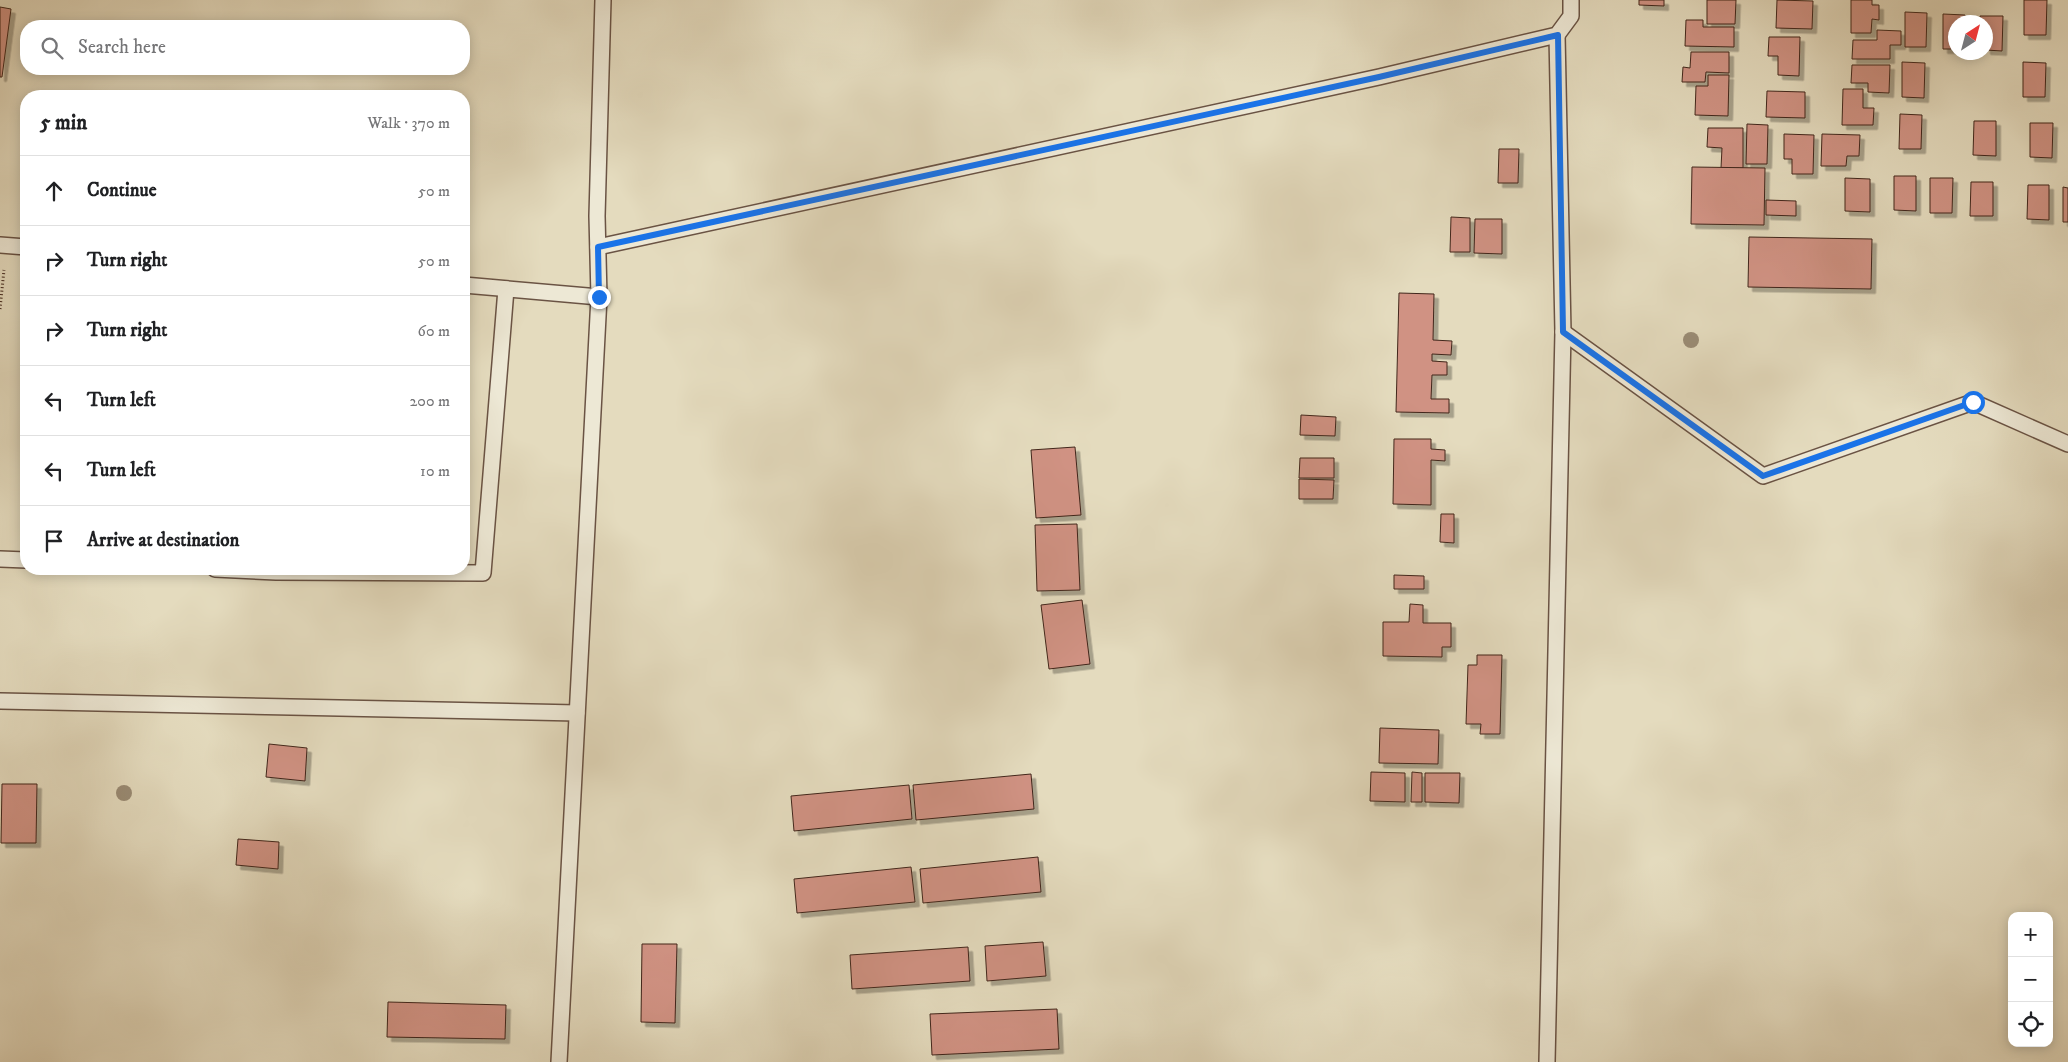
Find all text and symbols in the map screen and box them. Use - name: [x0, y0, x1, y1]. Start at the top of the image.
- north arrow: [1948, 15, 1993, 60]
- search box: [20, 20, 470, 75]
- icon: search: [38, 34, 66, 62]
- text: Search here: [78, 36, 166, 59]
- text: 5 min: [40, 110, 87, 136]
- text: Walk · 370 m: [368, 113, 450, 133]
- icon: ahead: [40, 177, 68, 205]
- text: Continue: [87, 179, 157, 202]
- text: 50 m: [418, 181, 450, 201]
- icon: right: [40, 247, 68, 275]
- text: Turn right: [87, 249, 167, 272]
- text: 50 m: [418, 251, 450, 271]
- route end: [588, 286, 611, 309]
- icon: right: [40, 317, 68, 345]
- text: Turn right: [87, 319, 167, 342]
- text: 60 m: [418, 321, 450, 341]
- icon: left: [40, 387, 68, 415]
- text: Turn left: [87, 389, 156, 412]
- text: 200 m: [409, 391, 450, 411]
- route start: [1962, 391, 1985, 414]
- icon: left: [40, 457, 68, 485]
- text: Turn left: [87, 459, 156, 482]
- text: 10 m: [420, 461, 450, 481]
- icon: arrive: [40, 527, 68, 555]
- text: Arrive at destination: [87, 529, 239, 552]
- map controls: [2008, 912, 2053, 1047]
- button: +: [2008, 912, 2053, 957]
- button: −: [2008, 957, 2053, 1002]
- button: locate: [2008, 1002, 2053, 1047]

